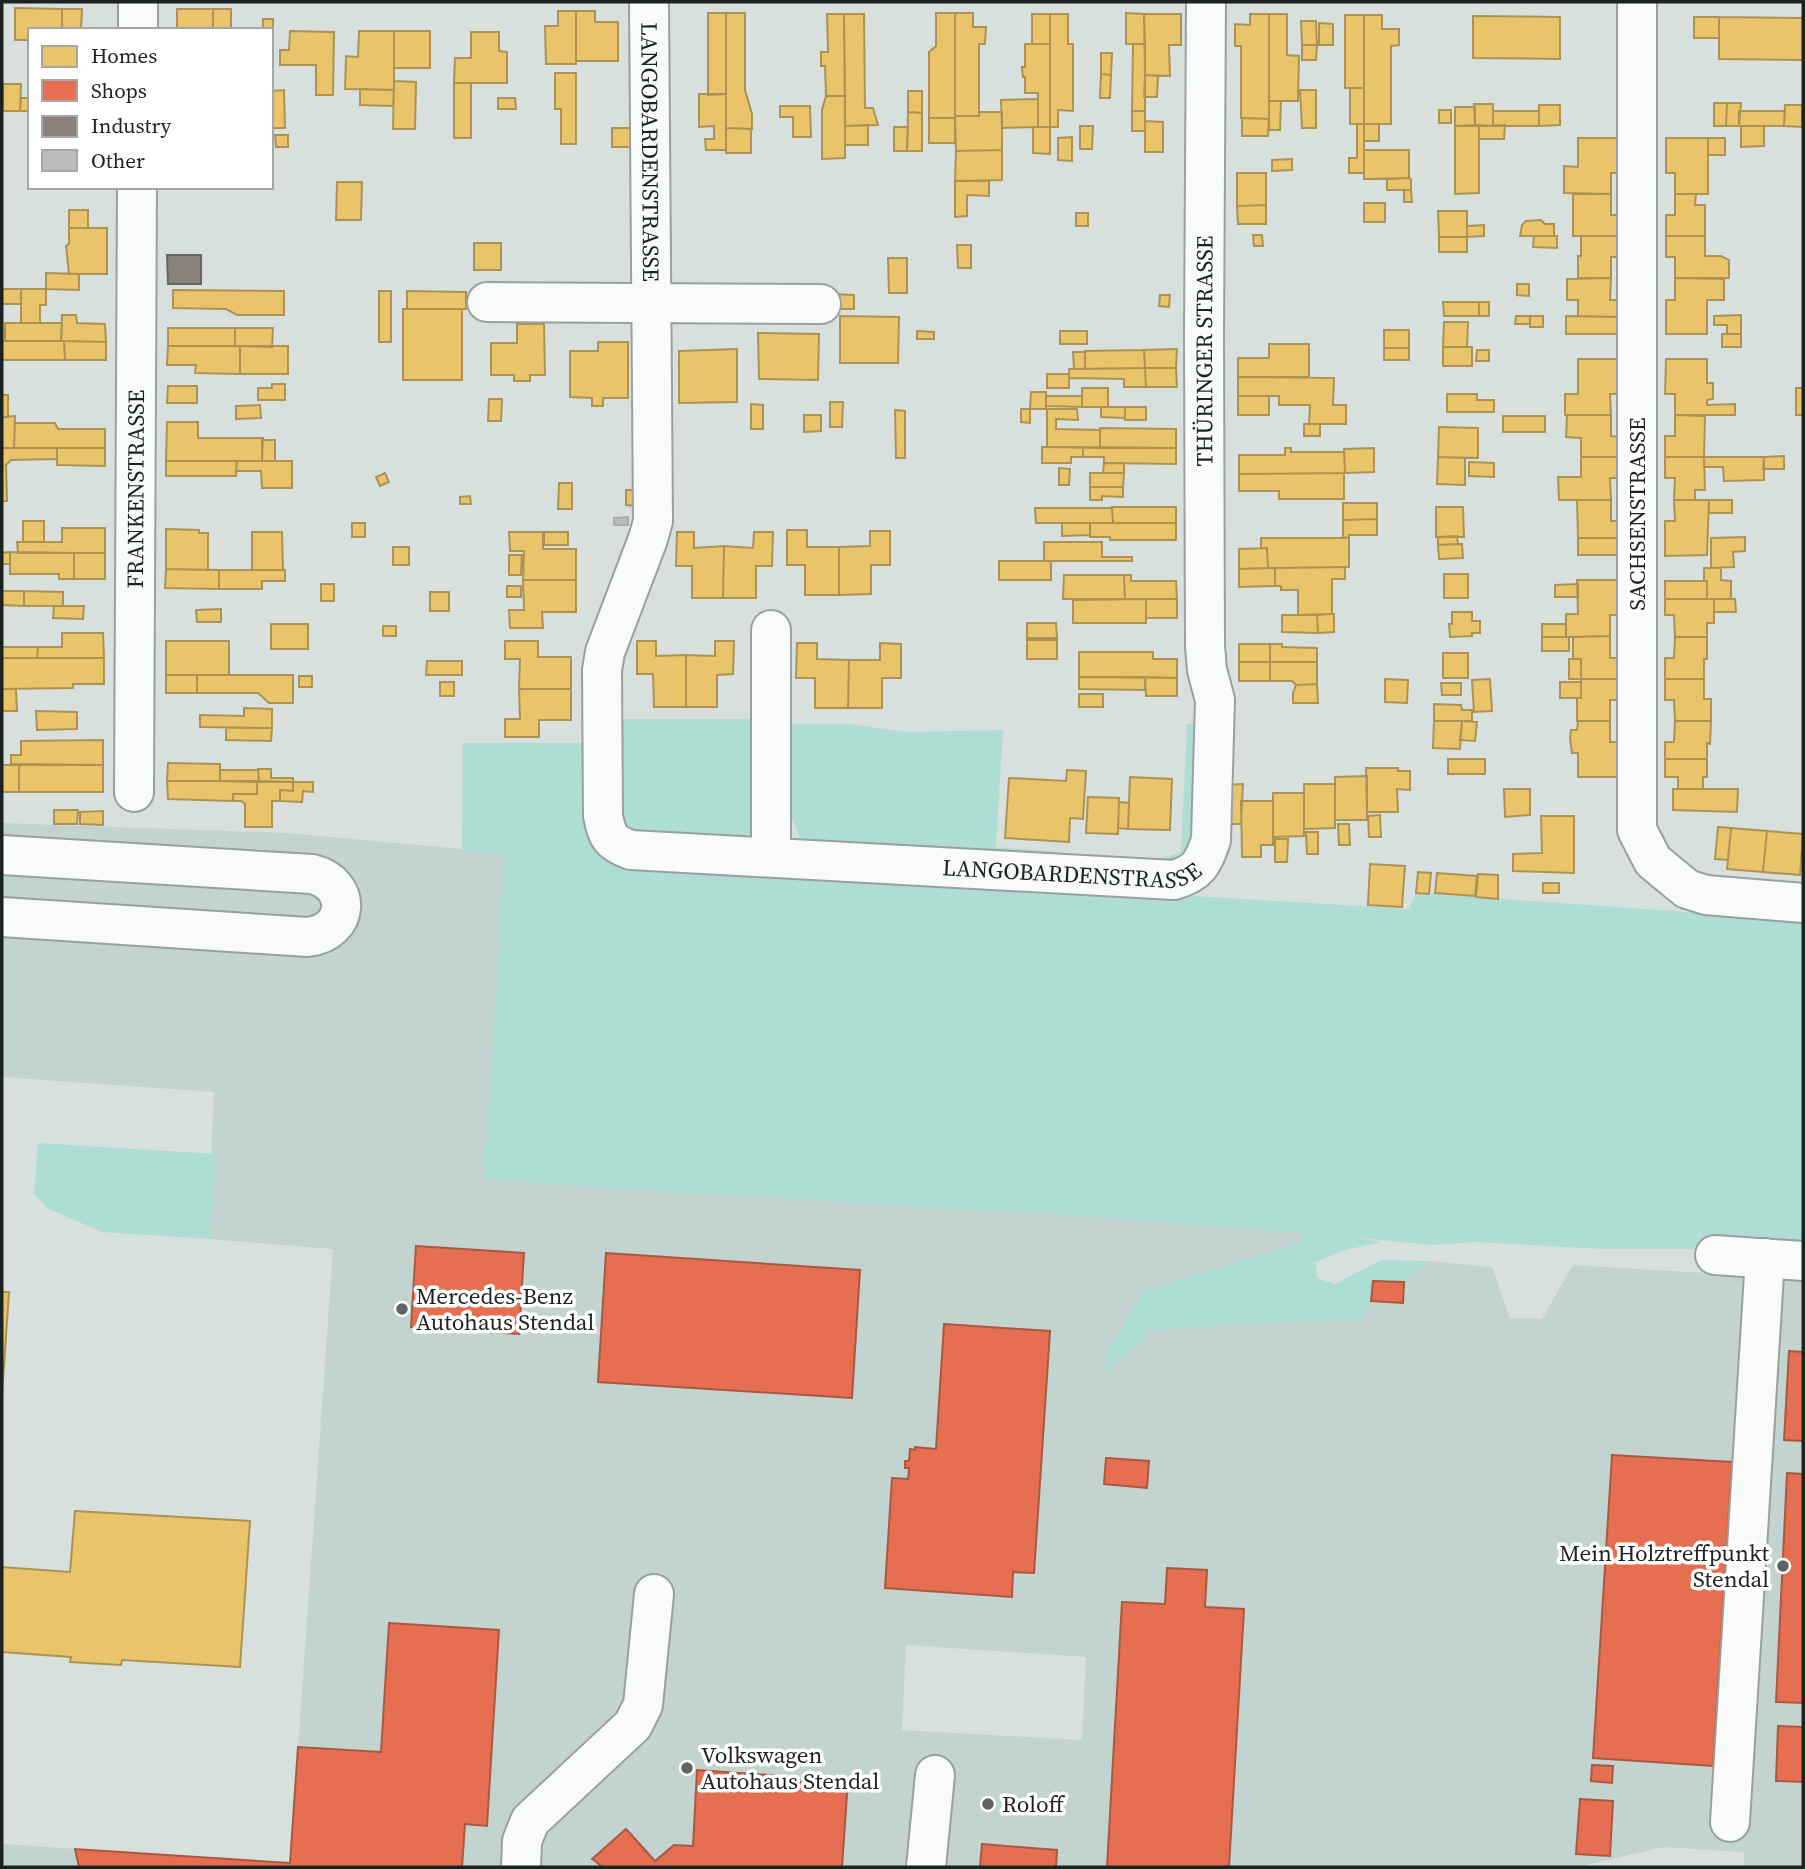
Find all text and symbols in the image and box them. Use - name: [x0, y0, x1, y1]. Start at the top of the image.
- street label: LANGOBARDENSTRASSE: [633, 22, 667, 282]
- legend: [28, 28, 273, 189]
- text: Homes: [91, 41, 157, 70]
- text: Shops: [91, 76, 147, 105]
- text: Industry: [91, 111, 171, 140]
- text: Other: [91, 146, 145, 175]
- street label: THÜRINGER STRASSE: [1188, 235, 1221, 466]
- street label: FRANKENSTRASSE: [119, 389, 152, 589]
- street label: SACHSENSTRASSE: [1621, 417, 1653, 611]
- street label: LANGOBARDENSTRASSE: [942, 851, 1208, 896]
- place label: Mercedes-Benz Autohaus Stendal: [416, 1280, 595, 1338]
- marker: Mercedes-Benz Autohaus Stendal: [394, 1301, 410, 1317]
- place label: Mein Holztreffpunkt Stendal: [1559, 1537, 1770, 1595]
- marker: Mein Holztreffpunkt Stendal: [1775, 1558, 1791, 1574]
- place label: Volkswagen Autohaus Stendal: [701, 1739, 880, 1797]
- marker: Volkswagen Autohaus Stendal: [679, 1760, 695, 1776]
- place label: Roloff: [1002, 1788, 1066, 1820]
- marker: Roloff: [980, 1796, 996, 1812]

